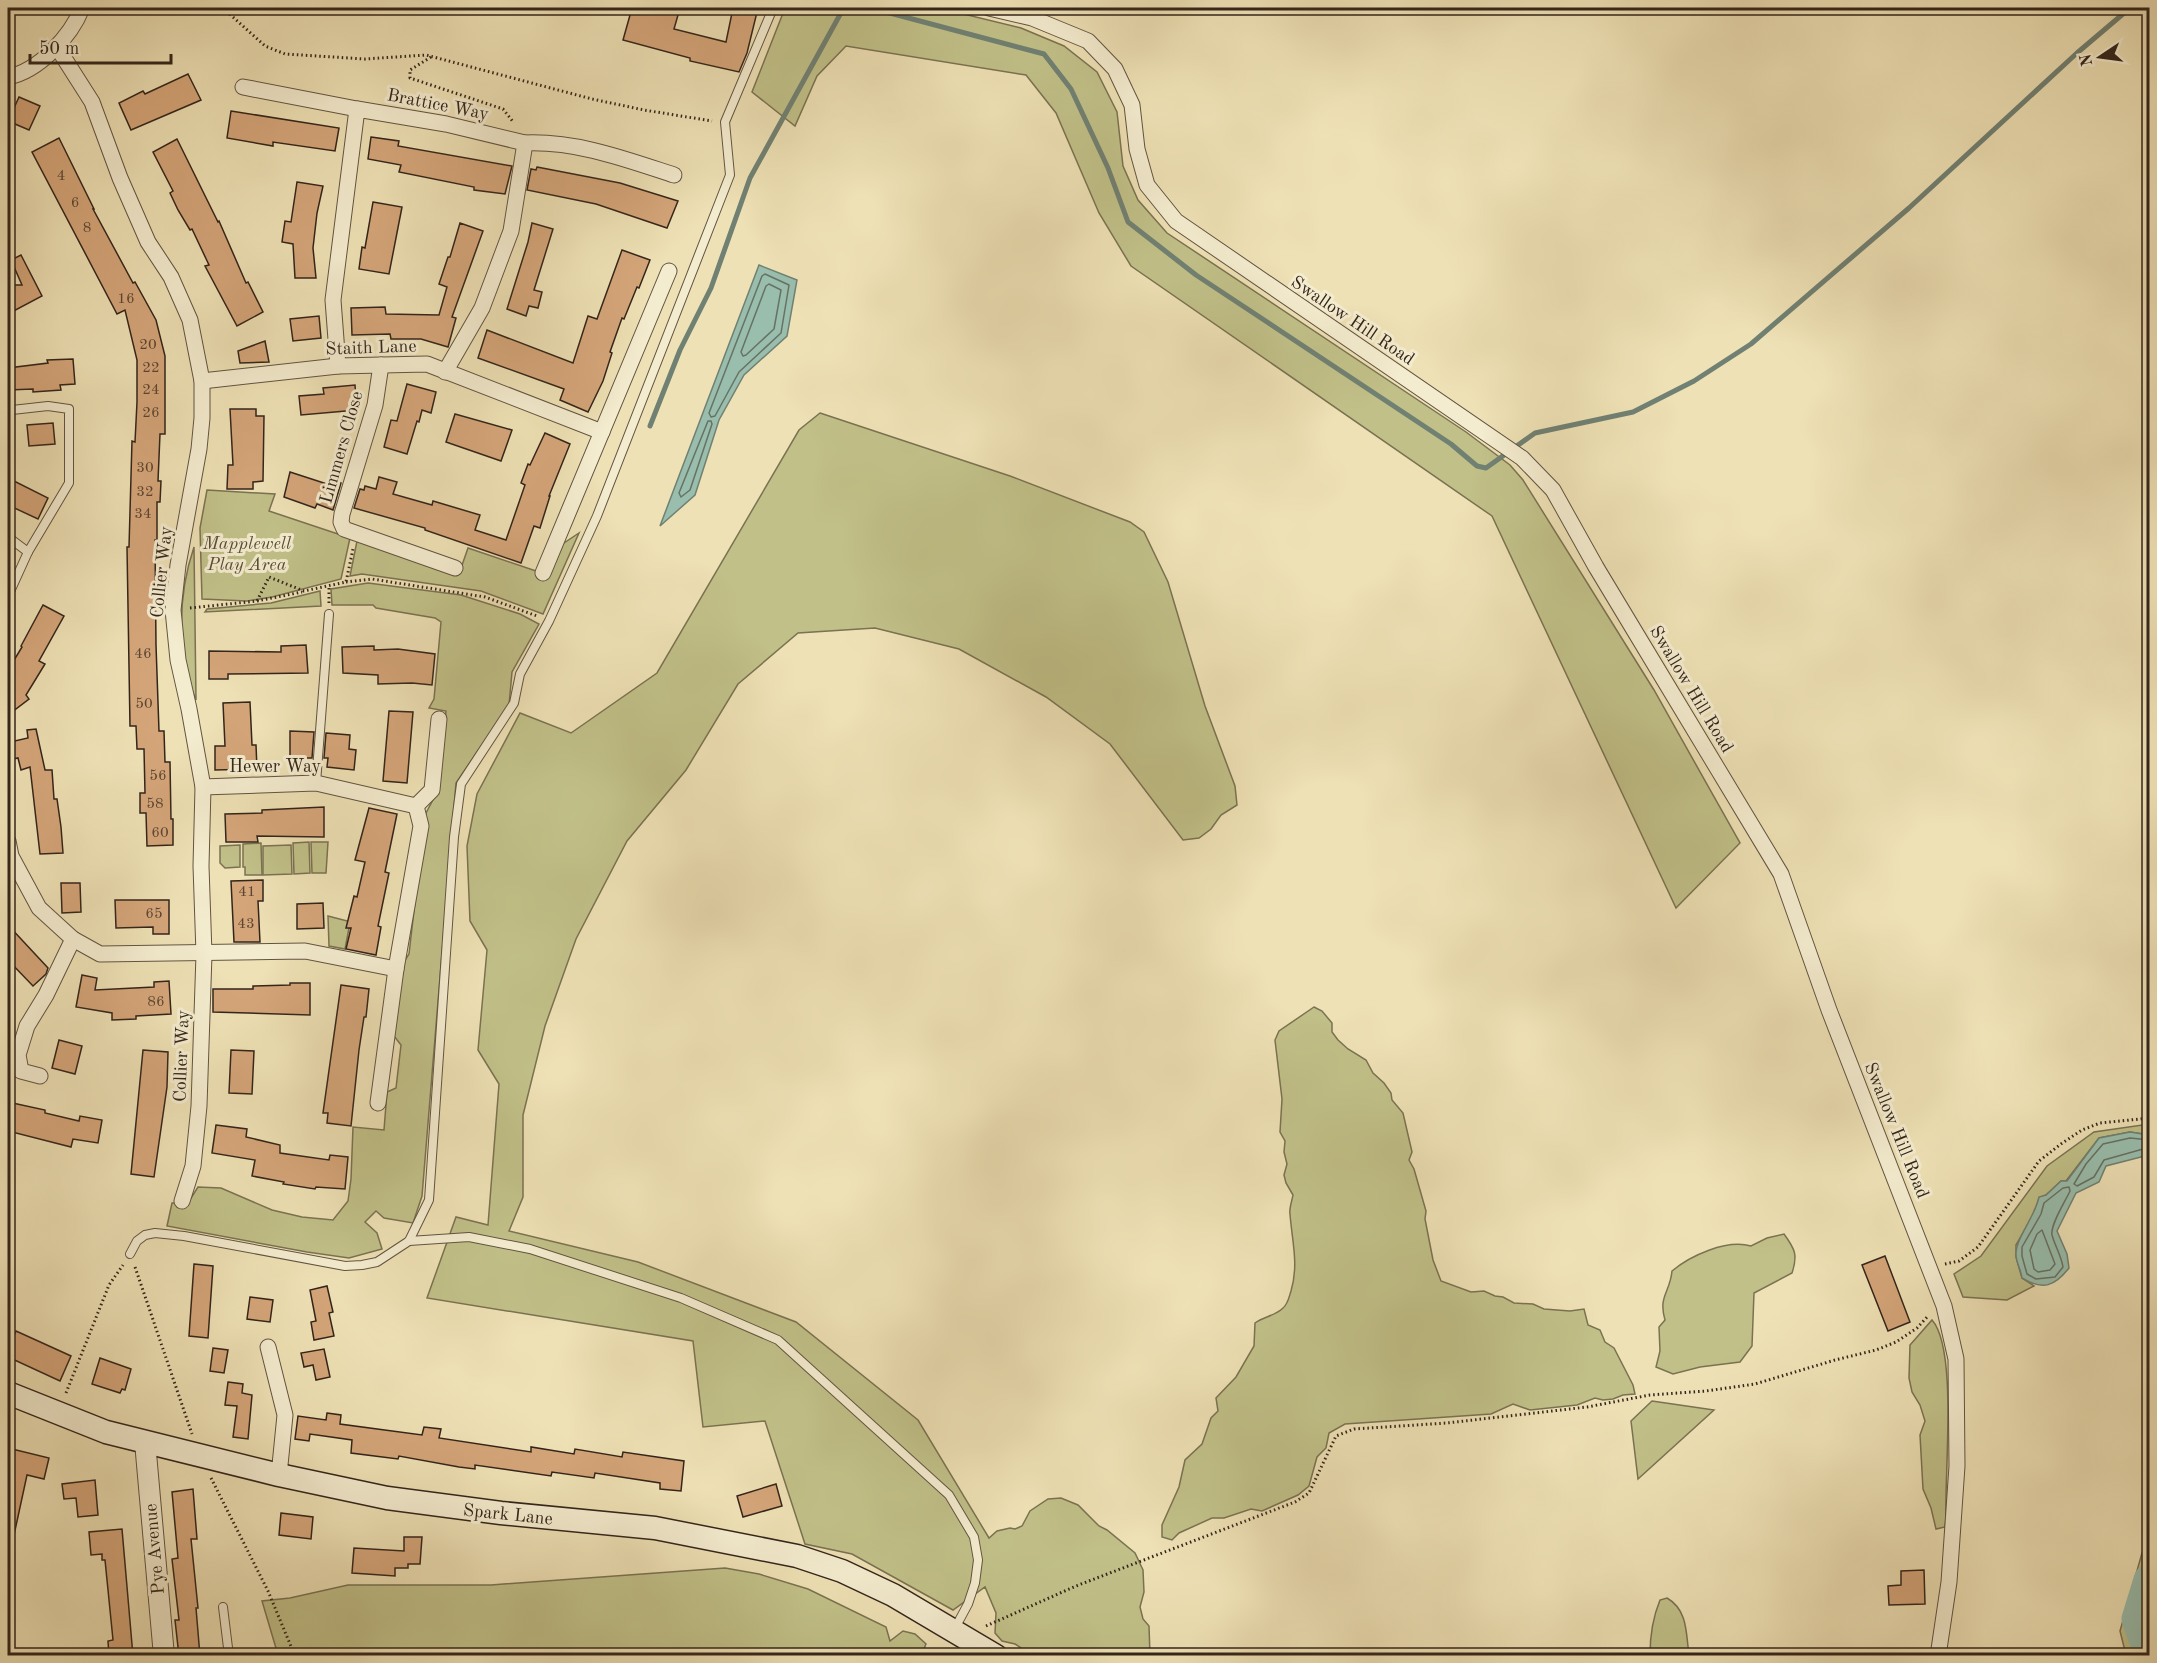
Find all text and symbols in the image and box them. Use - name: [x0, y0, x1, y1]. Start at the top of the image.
- scale bar: [30, 27, 171, 65]
- north arrow: [2070, 27, 2130, 87]
- text: 50 m: [39, 40, 79, 58]
- text: N: [2078, 51, 2097, 68]
- street label: Brattice Way: [385, 86, 491, 124]
- house number: 4: [57, 169, 65, 184]
- house number: 6: [71, 196, 79, 211]
- house number: 8: [83, 221, 91, 236]
- street label: Swallow Hill Road: [1287, 273, 1417, 369]
- house number: 16: [117, 292, 135, 307]
- street label: Staith Lane: [325, 337, 417, 359]
- house number: 20: [139, 338, 157, 353]
- house number: 22: [142, 361, 160, 376]
- house number: 24: [142, 383, 160, 398]
- street label: Limmers Close: [317, 389, 367, 505]
- house number: 26: [142, 406, 160, 421]
- house number: 30: [136, 461, 154, 476]
- house number: 32: [136, 485, 154, 500]
- house number: 34: [134, 507, 152, 522]
- street label: Collier Way: [148, 525, 176, 619]
- park label: Mapplewell Play Area: [202, 535, 292, 574]
- street label: Swallow Hill Road: [1646, 623, 1736, 756]
- house number: 46: [134, 647, 152, 662]
- house number: 50: [135, 697, 153, 712]
- street label: Hewer Way: [229, 758, 322, 776]
- house number: 56: [149, 769, 167, 784]
- house number: 58: [146, 797, 164, 812]
- house number: 60: [151, 826, 169, 841]
- house number: 41: [238, 885, 256, 900]
- house number: 65: [145, 907, 163, 922]
- house number: 43: [237, 917, 255, 932]
- house number: 86: [147, 995, 165, 1010]
- street label: Collier Way: [171, 1009, 193, 1102]
- street label: Swallow Hill Road: [1861, 1060, 1932, 1201]
- street label: Spark Lane: [462, 1501, 554, 1529]
- street label: Pye Avenue: [142, 1503, 168, 1595]

